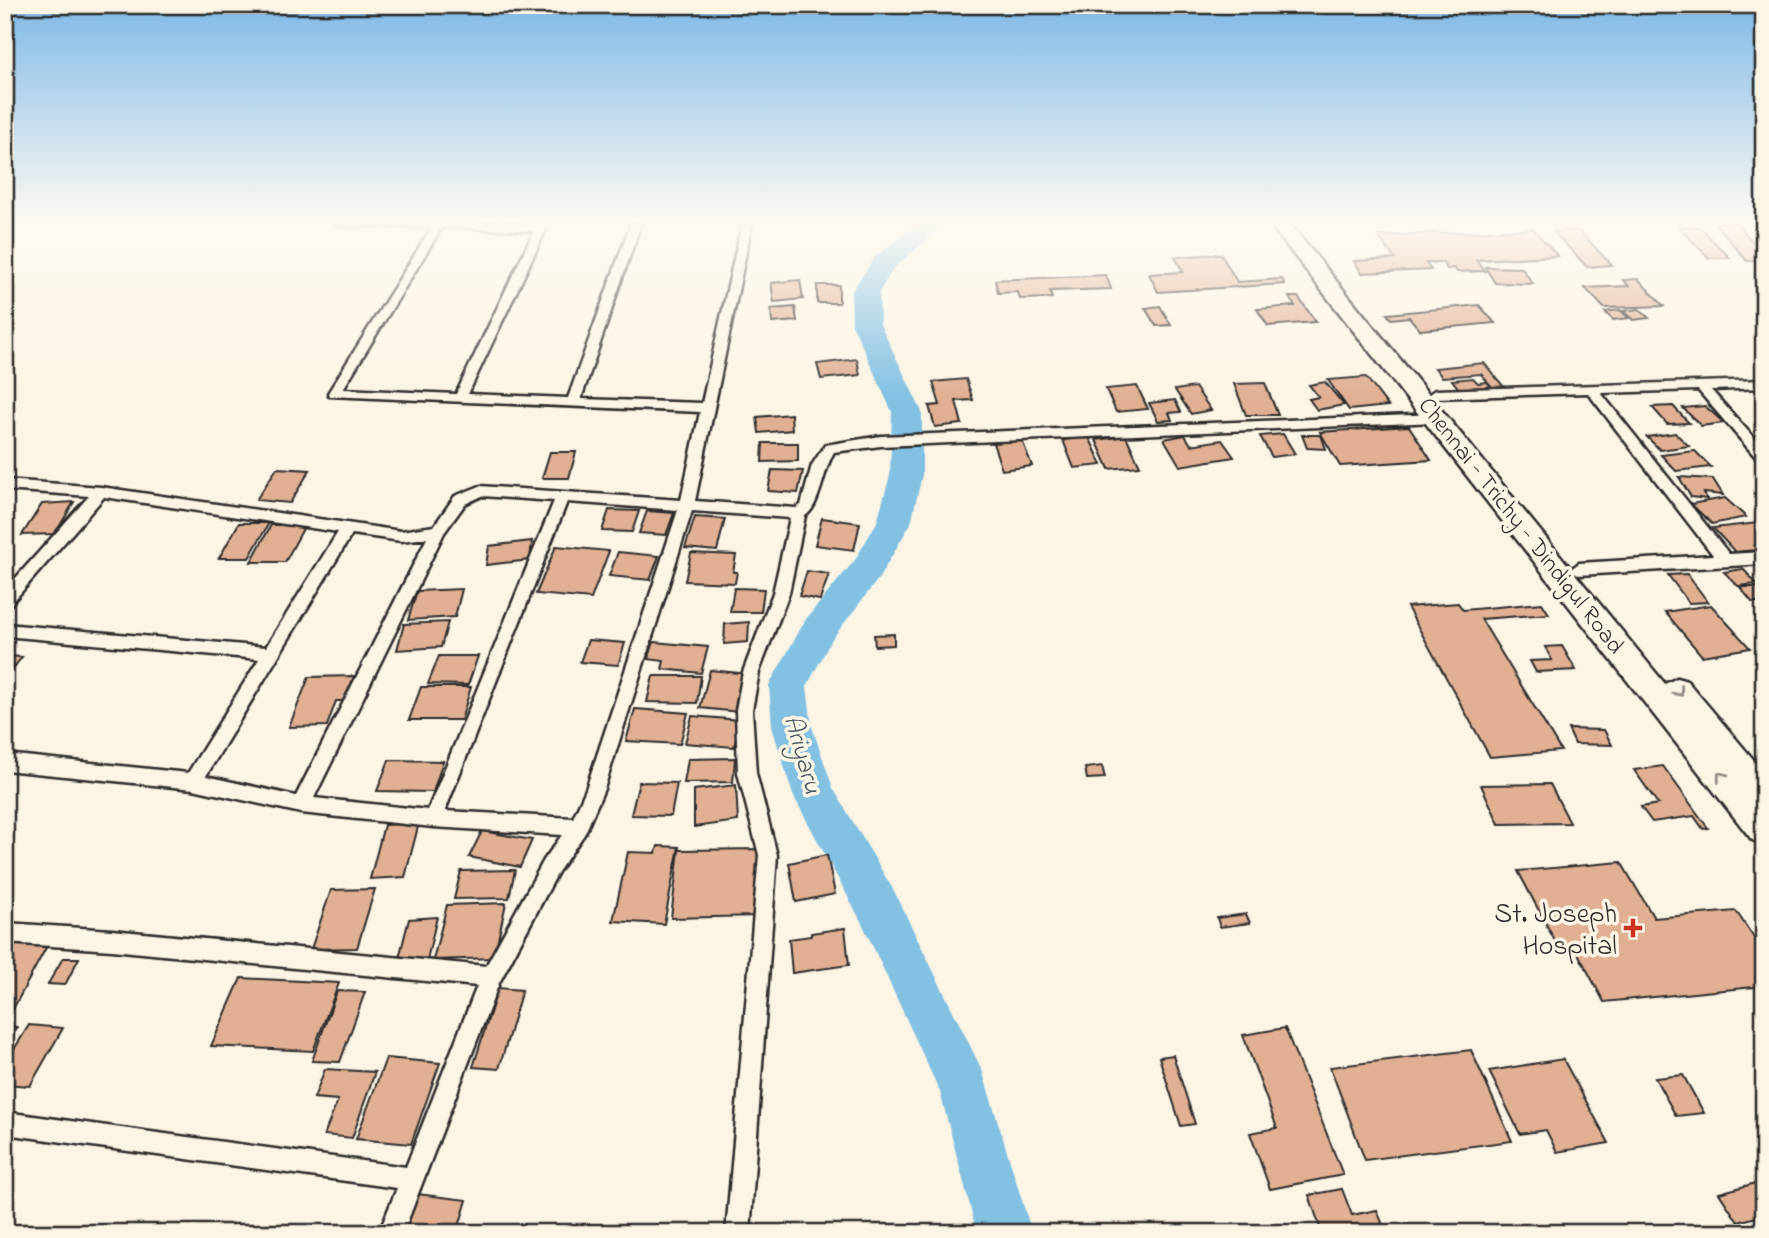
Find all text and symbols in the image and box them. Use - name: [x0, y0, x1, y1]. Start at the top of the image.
- street label: Chennai - Trichy - Dindigul Road: [1408, 391, 1632, 663]
- one-way arrow: [1671, 683, 1683, 696]
- water label: Ariyaru: [772, 711, 830, 799]
- one-way arrow: [1717, 771, 1730, 784]
- place label: St. Joseph Hospital: [1494, 895, 1617, 968]
- marker: St. Joseph Hospital: [1623, 918, 1643, 938]

